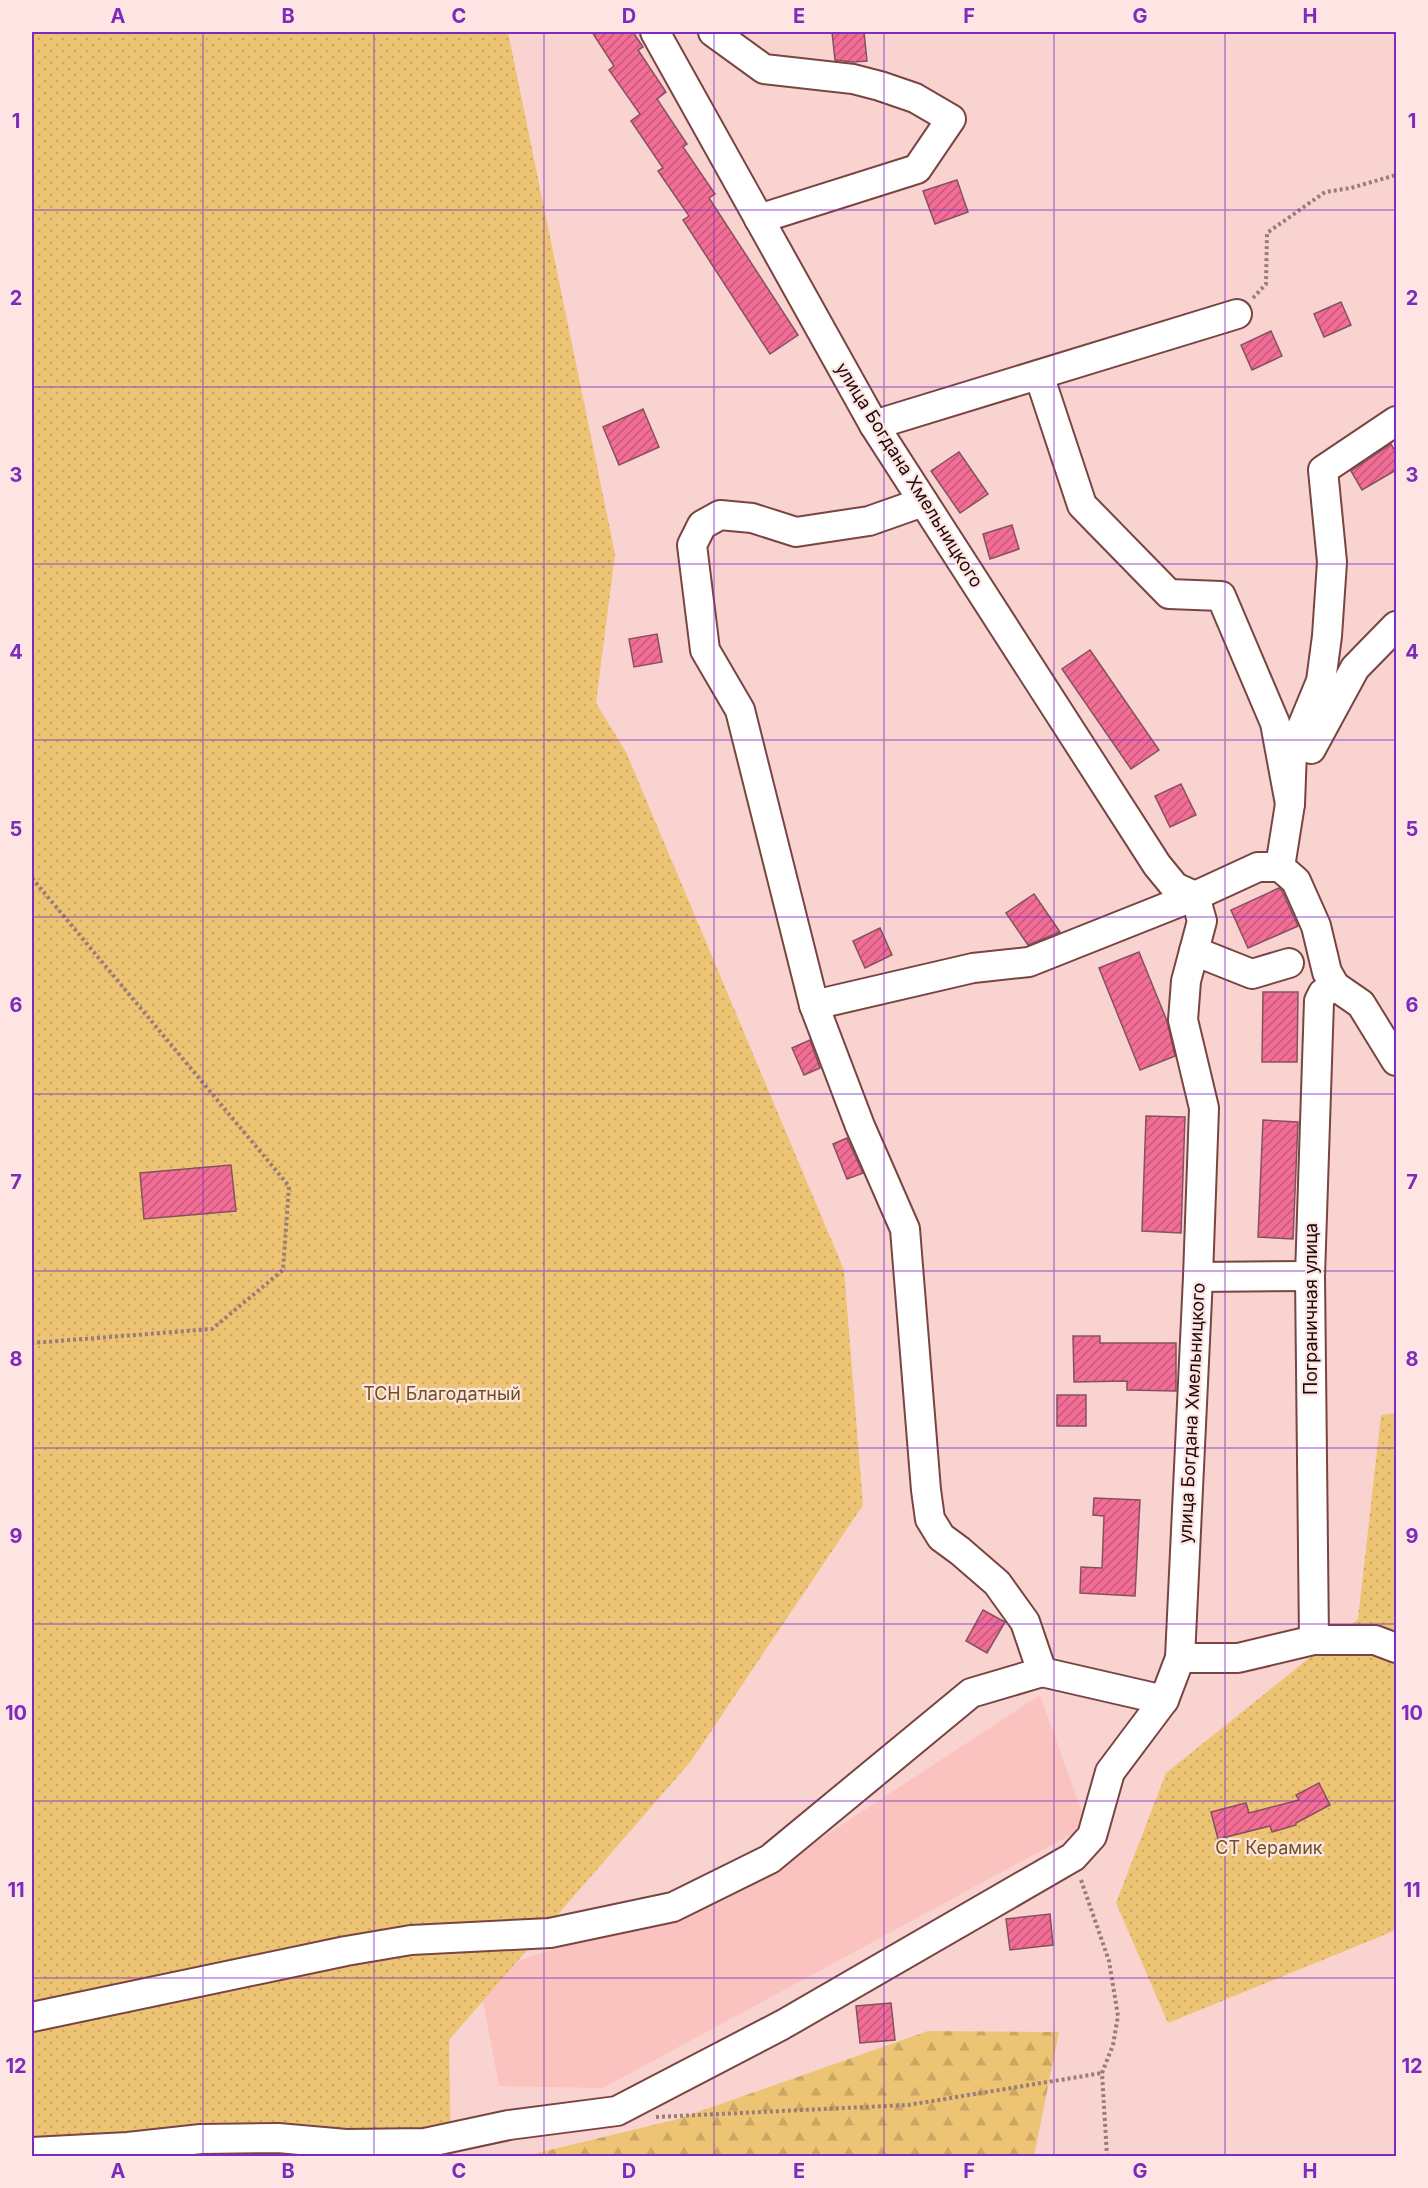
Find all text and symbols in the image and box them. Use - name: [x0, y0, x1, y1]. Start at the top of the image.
- text: A: [111, 4, 126, 28]
- text: B: [281, 4, 295, 28]
- text: C: [452, 4, 466, 28]
- text: D: [622, 4, 636, 28]
- text: E: [793, 4, 805, 28]
- text: F: [963, 4, 975, 28]
- text: G: [1132, 4, 1148, 28]
- text: H: [1303, 4, 1317, 28]
- text: 1: [12, 109, 20, 133]
- text: 1: [1408, 109, 1416, 133]
- text: 2: [10, 286, 22, 310]
- text: 2: [1406, 286, 1418, 310]
- street label: улица Богдана Хмельницкого: [831, 358, 988, 591]
- text: 3: [10, 463, 22, 487]
- text: 3: [1406, 463, 1418, 487]
- text: 4: [9, 640, 23, 664]
- text: 4: [1405, 640, 1419, 664]
- text: 5: [10, 817, 22, 841]
- text: 5: [1406, 817, 1418, 841]
- text: 6: [10, 993, 23, 1017]
- text: 6: [1406, 993, 1419, 1017]
- text: 7: [10, 1170, 22, 1194]
- text: 7: [1406, 1170, 1418, 1194]
- street label: Пограничная улица: [1300, 1223, 1321, 1395]
- street label: улица Богдана Хмельницкого: [1174, 1282, 1209, 1544]
- text: 8: [9, 1347, 23, 1371]
- text: 8: [1405, 1347, 1419, 1371]
- park label: ТСН Благодатный: [363, 1383, 521, 1404]
- text: 9: [10, 1524, 23, 1548]
- text: 9: [1406, 1524, 1419, 1548]
- text: 10: [5, 1701, 27, 1725]
- text: 10: [1401, 1701, 1423, 1725]
- park label: СТ Керамик: [1215, 1837, 1323, 1858]
- text: 11: [7, 1878, 25, 1902]
- text: 11: [1403, 1878, 1421, 1902]
- text: 12: [5, 2054, 27, 2078]
- text: 12: [1401, 2054, 1423, 2078]
- text: A: [111, 2159, 126, 2183]
- text: B: [281, 2159, 295, 2183]
- text: C: [452, 2159, 466, 2183]
- text: D: [622, 2159, 636, 2183]
- text: E: [793, 2159, 805, 2183]
- text: F: [963, 2159, 975, 2183]
- text: G: [1132, 2159, 1148, 2183]
- text: H: [1303, 2159, 1317, 2183]

